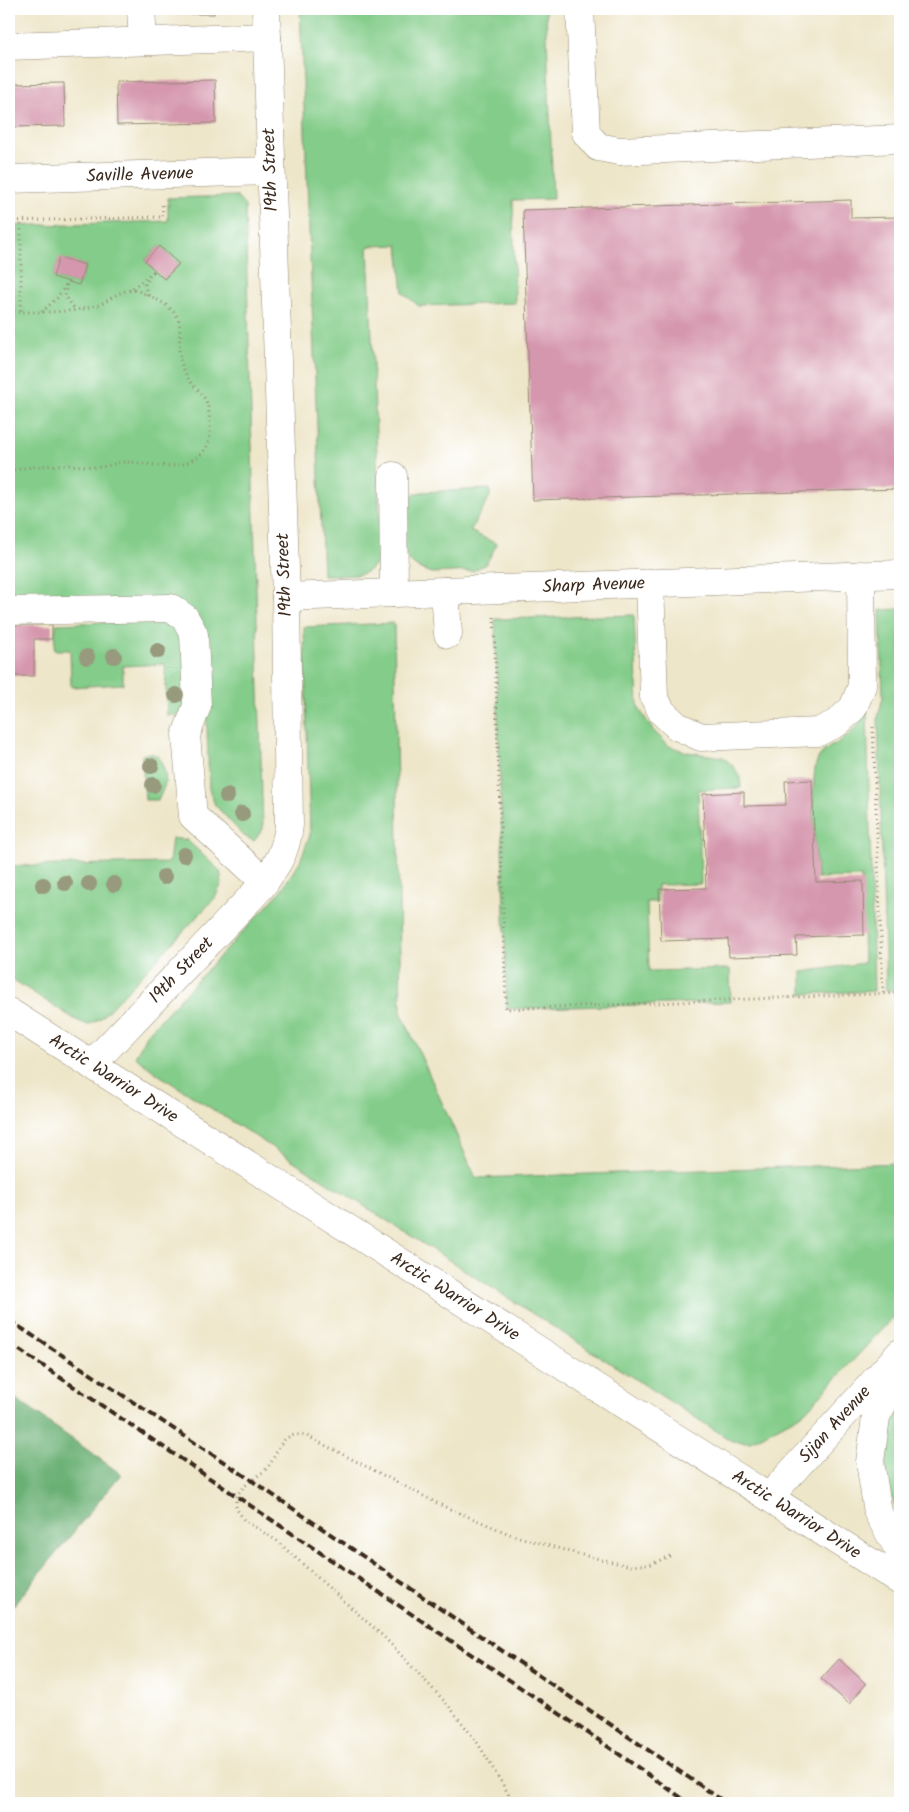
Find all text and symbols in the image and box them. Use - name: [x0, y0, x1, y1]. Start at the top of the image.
- street label: 19th Street: [255, 127, 287, 212]
- street label: Saville Avenue: [86, 159, 194, 191]
- street label: 19th Street: [269, 532, 301, 617]
- street label: Sharp Avenue: [542, 569, 646, 602]
- street label: 19th Street: [142, 929, 222, 1011]
- street label: Arctic Warrior Drive: [43, 1026, 184, 1131]
- street label: Arctic Warrior Drive: [384, 1244, 526, 1349]
- street label: Sijan Avenue: [792, 1379, 878, 1470]
- street label: Arctic Warrior Drive: [726, 1462, 867, 1567]

